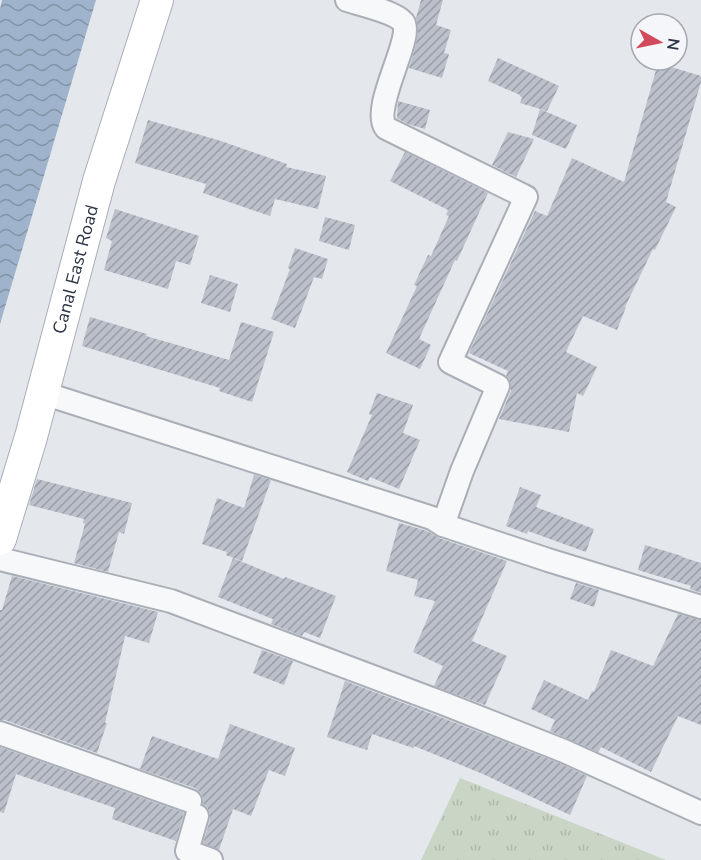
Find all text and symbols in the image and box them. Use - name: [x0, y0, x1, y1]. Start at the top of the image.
- north arrow: [629, 12, 689, 72]
- text: N: [661, 37, 685, 52]
- street label: Canal East Road: [47, 202, 104, 337]

